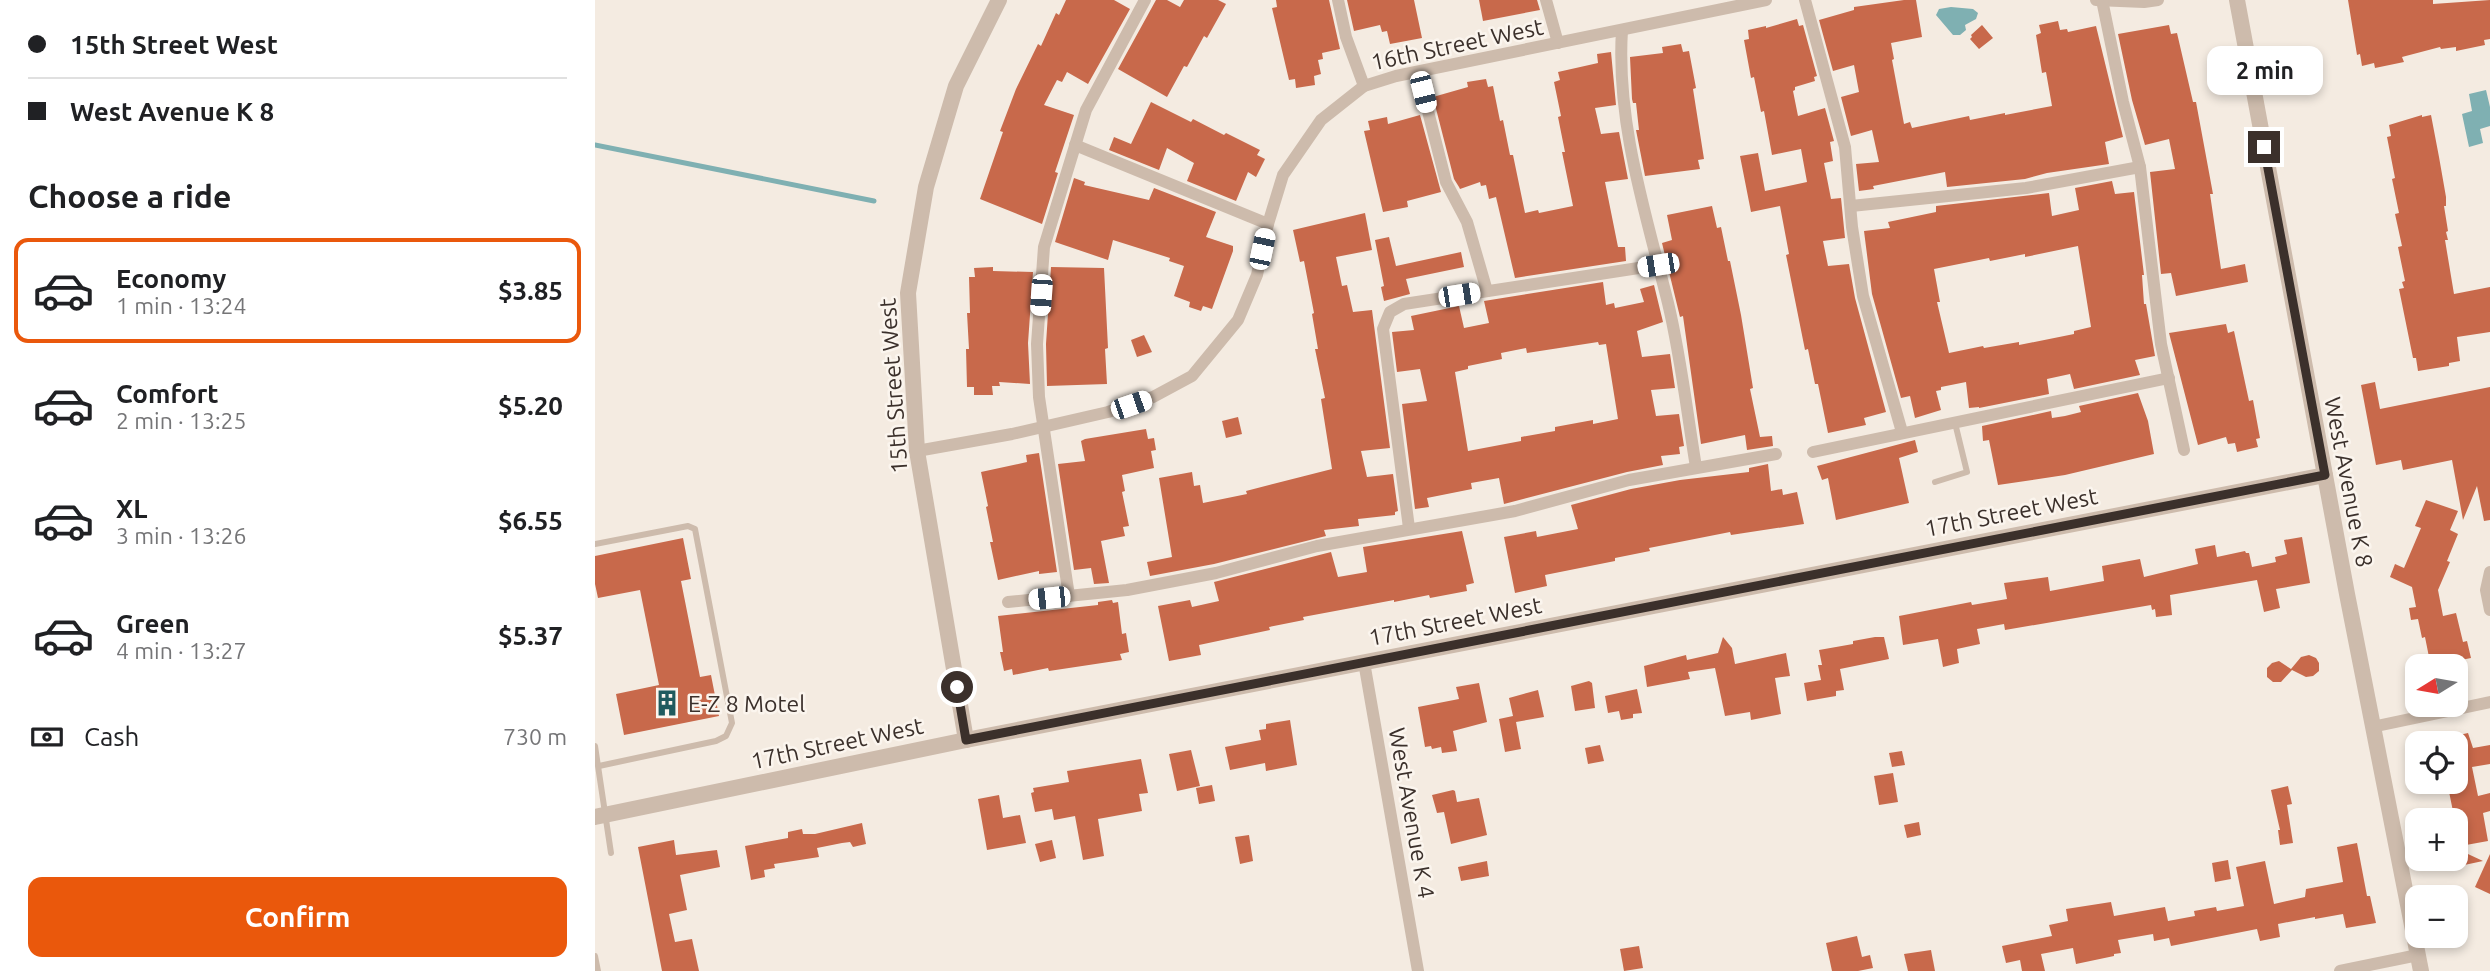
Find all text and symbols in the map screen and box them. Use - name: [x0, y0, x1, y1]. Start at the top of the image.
- street label: 16th Street West: [1369, 14, 1545, 74]
- text: 15th Street West: [70, 30, 278, 59]
- callout: 2 min: [2206, 46, 2322, 94]
- text: 2 min: [2236, 58, 2294, 83]
- car: [1408, 69, 1439, 115]
- text: West Avenue K 8: [70, 97, 274, 126]
- route end: [2248, 131, 2280, 163]
- text: Choose a ride: [28, 178, 231, 214]
- car: [1248, 226, 1277, 272]
- car: [1636, 251, 1681, 279]
- icon: car: [32, 259, 95, 322]
- text: Economy: [116, 264, 226, 293]
- car: [1030, 273, 1053, 317]
- text: $3.85: [498, 276, 563, 305]
- car: [1437, 281, 1482, 309]
- text: 1 min · 13:24: [116, 293, 247, 318]
- street label: 15th Street West: [874, 298, 912, 474]
- icon: car: [32, 374, 95, 437]
- text: Comfort: [116, 379, 219, 408]
- car: [1108, 388, 1155, 422]
- text: $5.20: [498, 391, 563, 420]
- street label: West Avenue K 8: [2320, 395, 2378, 569]
- text: 2 min · 13:25: [116, 408, 247, 433]
- street label: 17th Street West: [1922, 483, 2100, 541]
- icon: car: [32, 489, 95, 552]
- text: XL: [116, 494, 147, 523]
- text: $6.55: [498, 506, 563, 535]
- text: 3 min · 13:26: [116, 523, 247, 548]
- car: [1028, 585, 1071, 611]
- street label: 17th Street West: [1366, 592, 1544, 650]
- icon: car: [32, 604, 95, 667]
- text: Green: [116, 609, 190, 638]
- text: $5.37: [498, 621, 563, 650]
- text: 4 min · 13:27: [116, 638, 247, 663]
- north arrow: [2405, 654, 2467, 718]
- map controls: [2405, 654, 2468, 948]
- route start: [941, 671, 973, 703]
- building icon: E-Z 8 Motel: [652, 688, 682, 718]
- place label: E-Z 8 Motel: [688, 691, 805, 716]
- street label: 17th Street West: [749, 713, 925, 773]
- icon: cash: [28, 718, 66, 756]
- text: Cash: [84, 722, 139, 751]
- text: 730 m: [503, 724, 567, 749]
- street label: West Avenue K 4: [1385, 726, 1439, 900]
- button: locate: [2405, 731, 2468, 794]
- button: +: [2405, 808, 2468, 871]
- button: Confirm: [28, 877, 567, 957]
- button: −: [2405, 885, 2468, 948]

